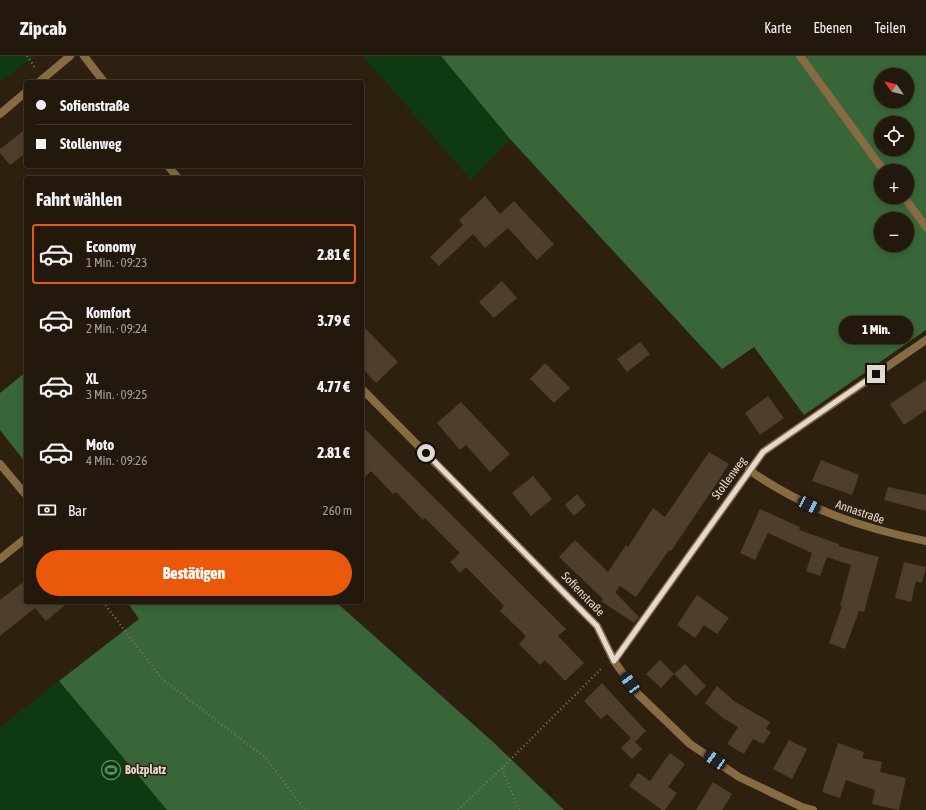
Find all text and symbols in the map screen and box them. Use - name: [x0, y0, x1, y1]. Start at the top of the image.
- text: Zipcab: [20, 17, 67, 39]
- text: Karte: [764, 20, 791, 36]
- text: Ebenen: [813, 20, 852, 36]
- text: Teilen: [874, 20, 906, 36]
- north arrow: [874, 68, 914, 108]
- map controls: [874, 68, 914, 252]
- text: Sofienstraße: [60, 97, 130, 114]
- button: locate: [874, 116, 914, 156]
- text: Stollenweg: [60, 135, 121, 152]
- button: +: [874, 164, 914, 204]
- text: Fahrt wählen: [36, 189, 122, 210]
- button: −: [874, 212, 914, 252]
- icon: car: [38, 236, 74, 272]
- text: Economy: [86, 238, 136, 255]
- text: 2.81 €: [317, 246, 350, 263]
- text: 1 Min. · 09:23: [86, 255, 147, 270]
- icon: car: [38, 302, 74, 338]
- text: Komfort: [86, 304, 131, 321]
- text: 3.79 €: [317, 312, 350, 329]
- callout: 1 Min.: [839, 316, 913, 344]
- text: 2 Min. · 09:24: [86, 321, 147, 336]
- text: 1 Min.: [862, 322, 890, 337]
- route end: [867, 365, 885, 383]
- icon: car: [38, 368, 74, 404]
- text: XL: [86, 370, 99, 387]
- text: 4.77 €: [317, 378, 350, 395]
- text: 3 Min. · 09:25: [86, 387, 147, 402]
- icon: car: [38, 434, 74, 470]
- text: Moto: [86, 436, 114, 453]
- text: 2.81 €: [317, 444, 350, 461]
- route start: [417, 444, 435, 462]
- text: 4 Min. · 09:26: [86, 453, 147, 468]
- street label: Stollenweg: [709, 453, 750, 502]
- car: [796, 494, 822, 516]
- street label: Annastraße: [834, 497, 886, 527]
- icon: cash: [36, 499, 58, 521]
- text: Bar: [68, 502, 87, 519]
- text: 260 m: [323, 503, 352, 518]
- button: Bestätigen: [36, 550, 352, 596]
- street label: Sofienstraße: [559, 569, 607, 619]
- car: [618, 670, 642, 696]
- car: [702, 748, 728, 772]
- sports icon: Bolzplatz: [100, 759, 122, 781]
- place label: Bolzplatz: [125, 763, 167, 777]

